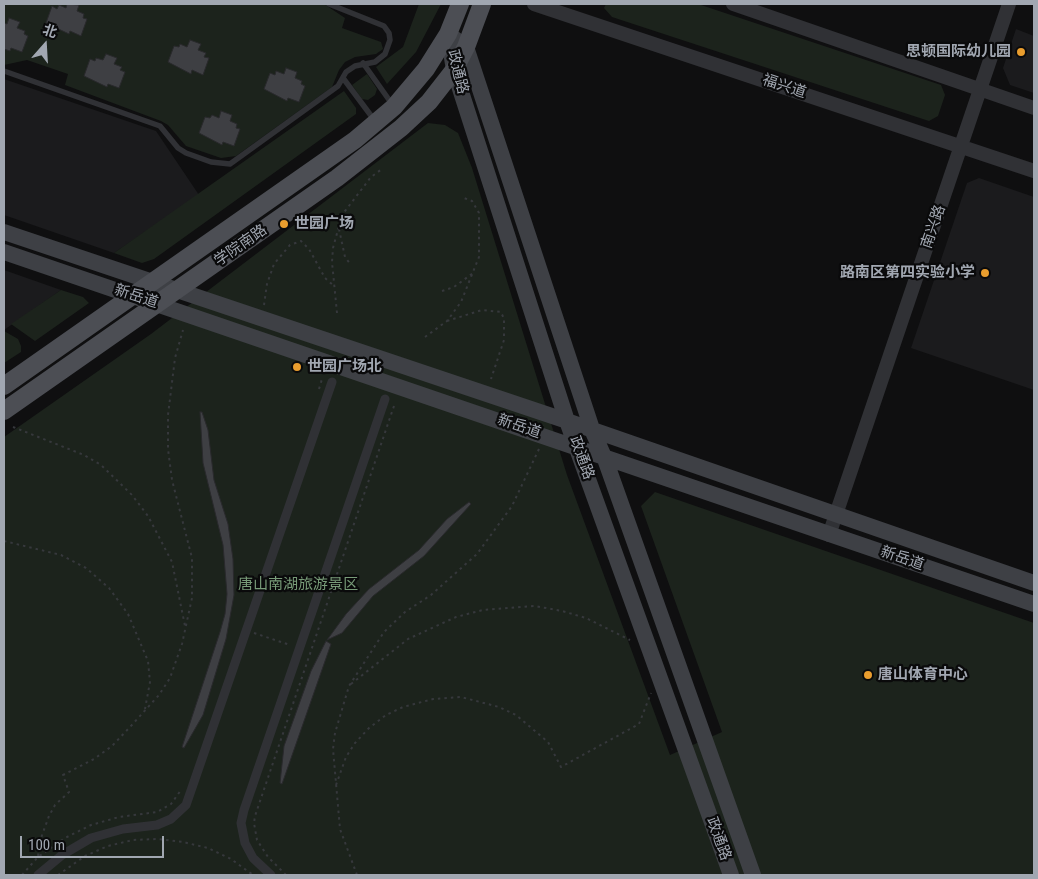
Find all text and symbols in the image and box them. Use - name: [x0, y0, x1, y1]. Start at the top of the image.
- north arrow: [20, 20, 70, 70]
- text: 北: [41, 21, 59, 41]
- place label: 思顿国际幼儿园: [906, 43, 1011, 61]
- marker: 思顿国际幼儿园: [1015, 46, 1027, 58]
- street label: 政通路: [443, 48, 471, 96]
- street label: 福兴道: [760, 71, 808, 103]
- street label: 南兴路: [918, 203, 950, 251]
- place label: 世园广场: [294, 215, 354, 233]
- marker: 世园广场: [278, 218, 290, 230]
- street label: 学院南路: [211, 221, 271, 271]
- place label: 路南区第四实验小学: [840, 264, 975, 282]
- marker: 路南区第四实验小学: [979, 267, 991, 279]
- street label: 新岳道: [112, 281, 160, 313]
- place label: 世园广场北: [307, 358, 382, 376]
- marker: 世园广场北: [291, 361, 303, 373]
- street label: 新岳道: [495, 411, 543, 443]
- street label: 政通路: [565, 434, 597, 482]
- street label: 新岳道: [878, 543, 926, 575]
- park label: 唐山南湖旅游景区: [238, 576, 358, 594]
- place label: 唐山体育中心: [878, 666, 968, 684]
- marker: 唐山体育中心: [862, 669, 874, 681]
- street label: 政通路: [702, 815, 734, 863]
- scale bar: [22, 826, 166, 858]
- text: 100 m: [28, 836, 65, 854]

